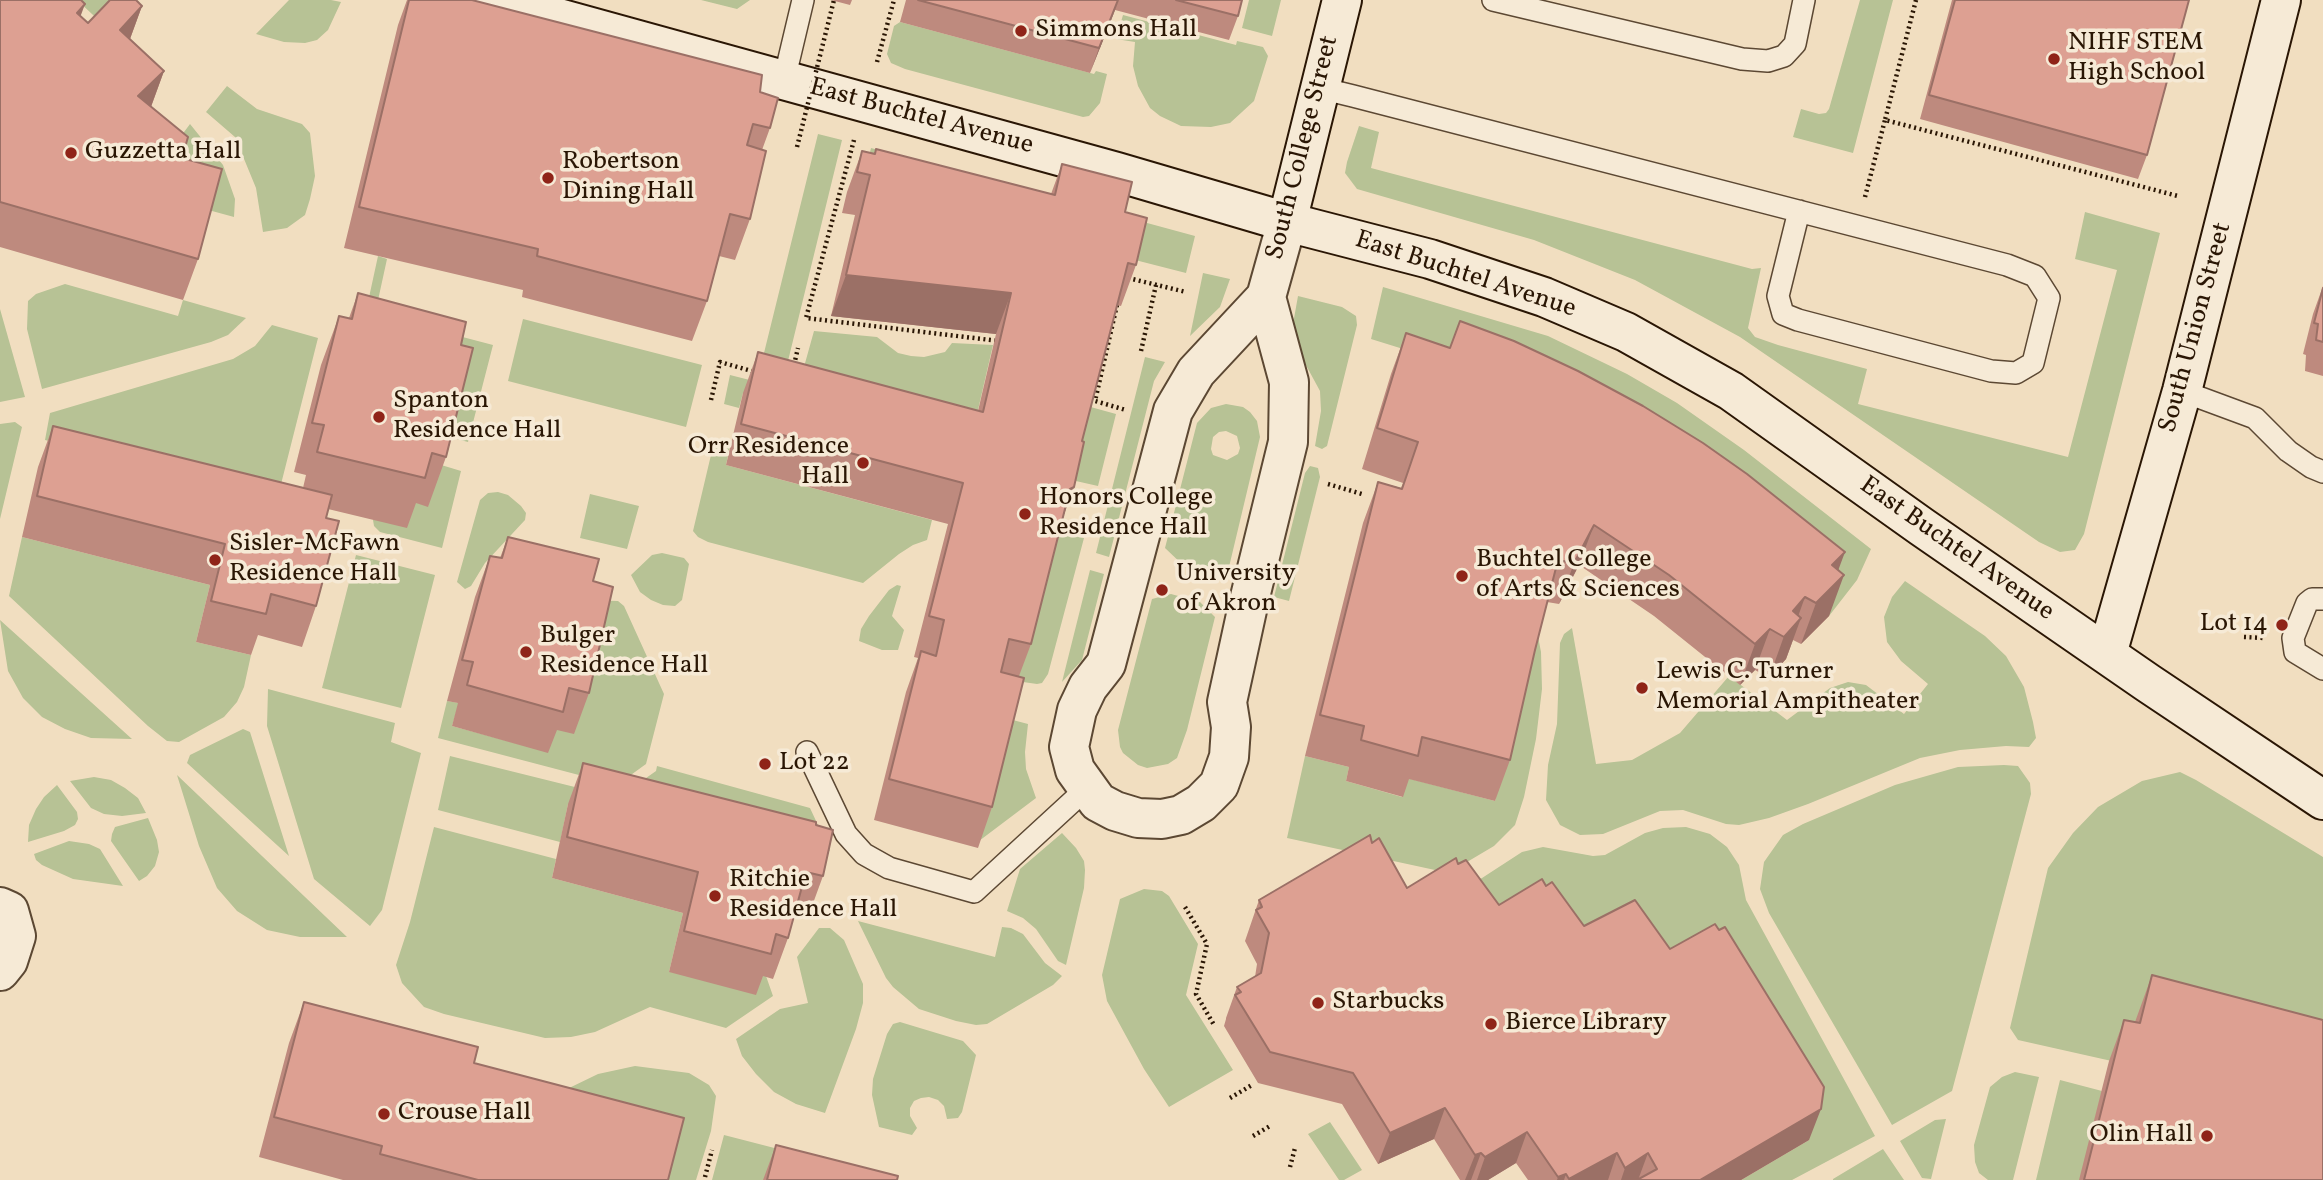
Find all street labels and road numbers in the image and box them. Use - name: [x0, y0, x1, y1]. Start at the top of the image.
- street label: South College Street: [1261, 33, 1347, 263]
- street label: East Buchtel Avenue: [806, 73, 1036, 163]
- street label: South Union Street: [2154, 220, 2240, 436]
- street label: East Buchtel Avenue: [1351, 226, 1579, 326]
- street label: East Buchtel Avenue: [1853, 471, 2059, 629]

